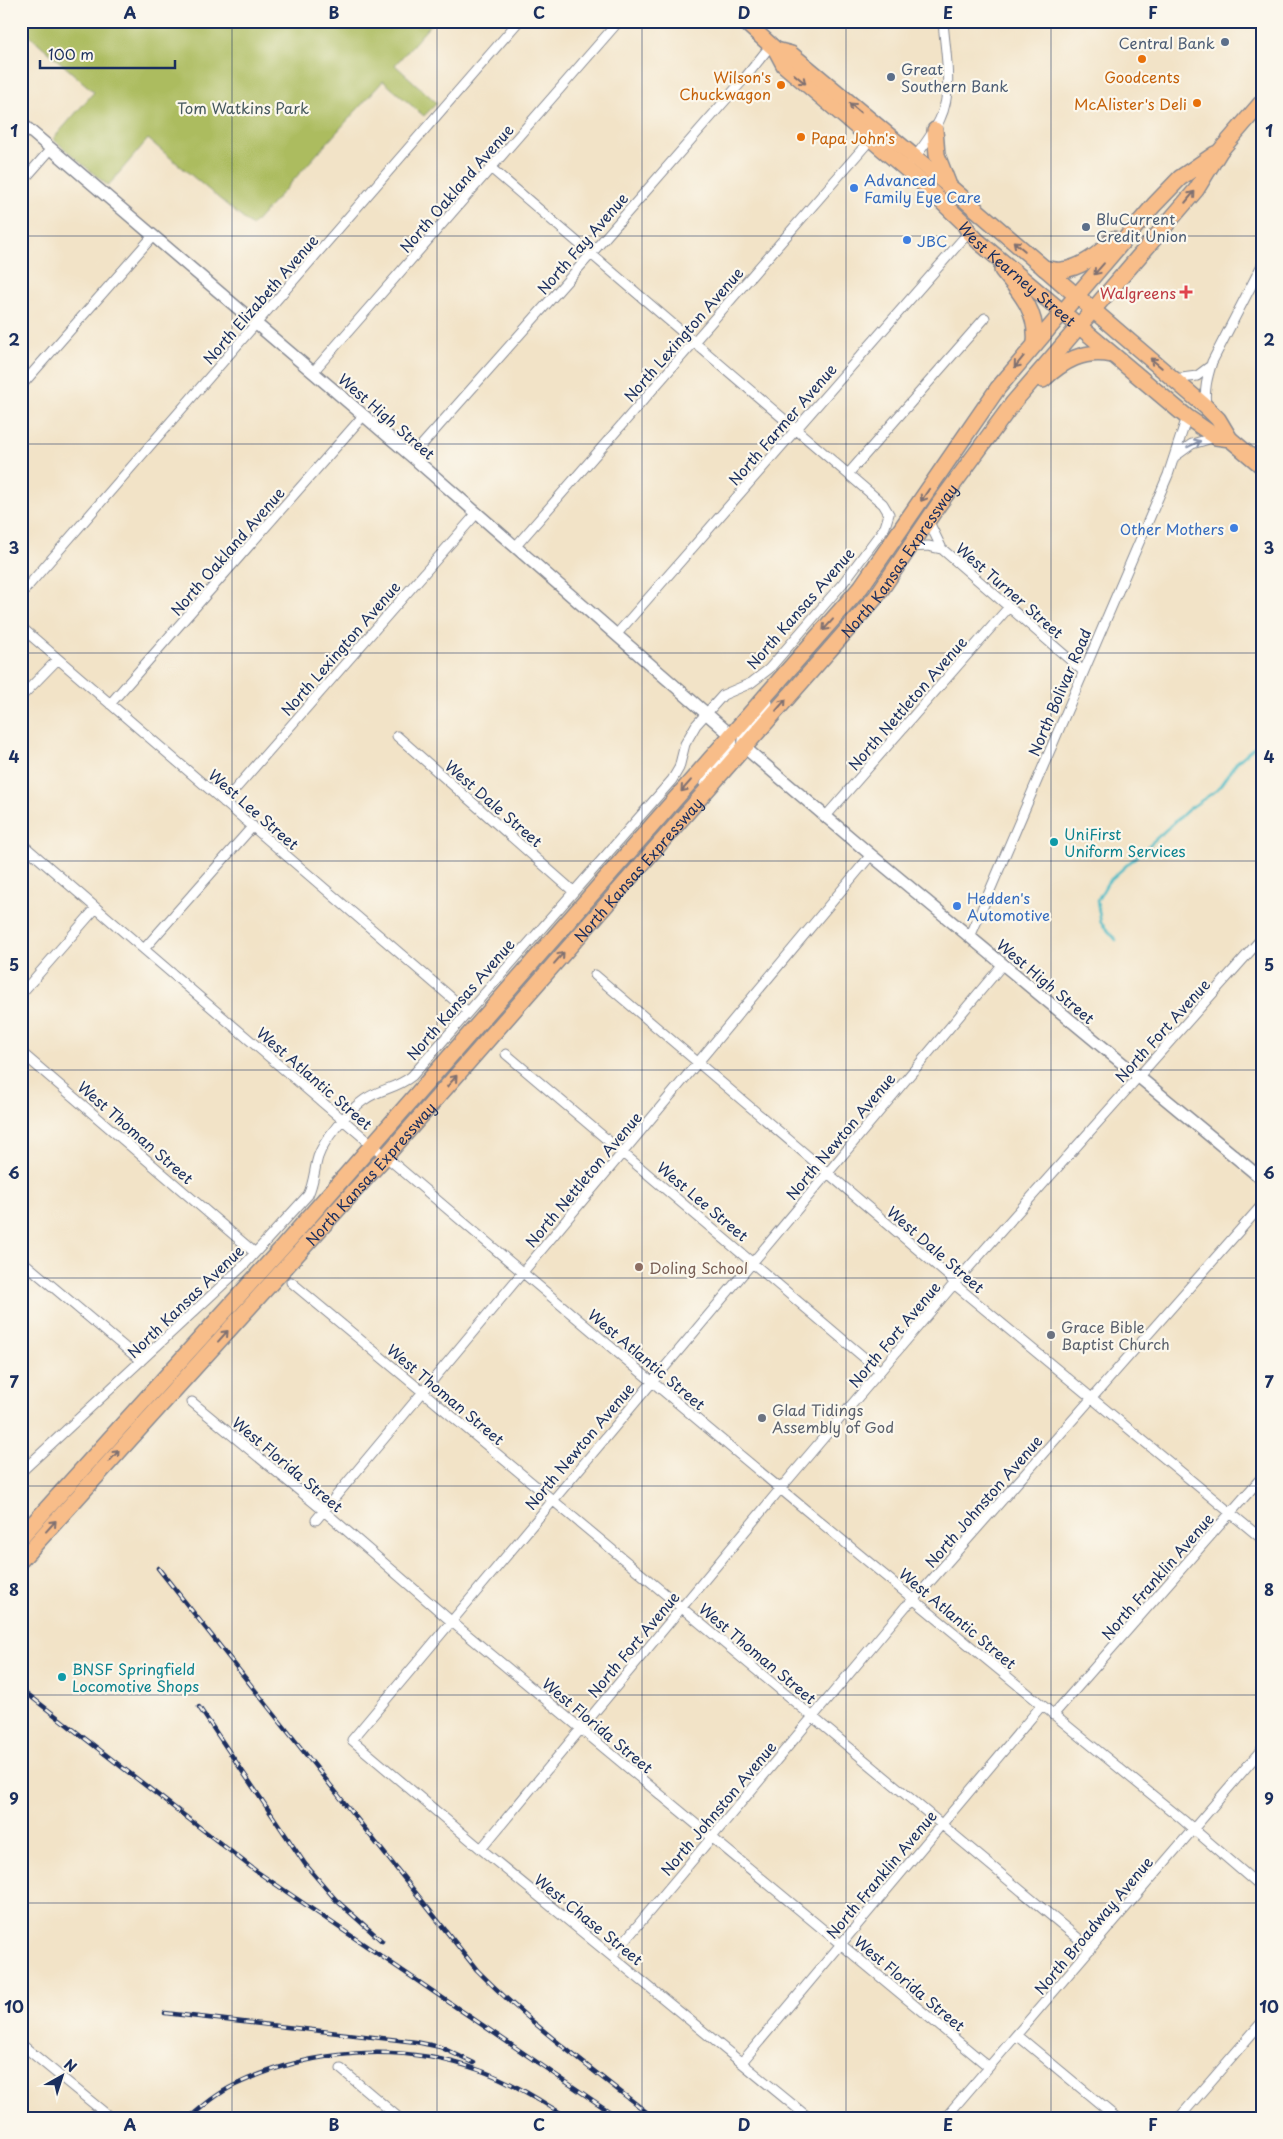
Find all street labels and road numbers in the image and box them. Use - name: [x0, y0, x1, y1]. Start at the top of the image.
- street label: North Oakland Avenue: [394, 119, 518, 257]
- street label: North Fay Avenue: [531, 187, 633, 299]
- street label: West Kearney Street: [953, 217, 1082, 331]
- street label: North Elizabeth Avenue: [197, 229, 323, 369]
- street label: North Lexington Avenue: [618, 262, 748, 406]
- street label: North Farmer Avenue: [722, 358, 842, 490]
- street label: West High Street: [334, 367, 440, 465]
- street label: North Kansas Expressway: [835, 478, 962, 642]
- street label: North Oakland Avenue: [165, 482, 289, 620]
- street label: West Turner Street: [951, 537, 1069, 643]
- street label: North Kansas Avenue: [741, 542, 859, 674]
- street label: North Lexington Avenue: [275, 576, 405, 720]
- street label: North Bolivar Road: [1022, 625, 1096, 759]
- street label: North Nettleton Avenue: [842, 631, 972, 775]
- street label: West Dale Street: [440, 754, 548, 852]
- street label: West Lee Street: [204, 763, 304, 855]
- street label: North Kansas Expressway: [568, 792, 707, 947]
- street label: North Kansas Avenue: [401, 933, 519, 1065]
- street label: West High Street: [992, 933, 1100, 1029]
- street label: North Fort Avenue: [1109, 973, 1215, 1087]
- street label: West Atlantic Street: [252, 1021, 378, 1135]
- street label: North Newton Avenue: [780, 1067, 900, 1205]
- street label: West Thoman Street: [73, 1075, 199, 1189]
- street label: North Kansas Expressway: [299, 1096, 440, 1250]
- street label: North Nettleton Avenue: [519, 1106, 647, 1252]
- street label: West Lee Street: [652, 1156, 754, 1246]
- street label: West Dale Street: [882, 1200, 990, 1298]
- street label: North Kansas Avenue: [121, 1239, 249, 1363]
- street label: North Fort Avenue: [843, 1276, 945, 1392]
- street label: West Atlantic Street: [583, 1303, 711, 1415]
- street label: West Thoman Street: [382, 1338, 510, 1450]
- street label: North Newton Avenue: [519, 1377, 639, 1515]
- street label: West Florida Street: [228, 1411, 348, 1517]
- street label: North Johnston Avenue: [919, 1430, 1047, 1572]
- street label: North Franklin Avenue: [1095, 1508, 1219, 1644]
- street label: West Atlantic Street: [894, 1562, 1022, 1674]
- street label: North Fort Avenue: [582, 1586, 684, 1702]
- street label: West Thoman Street: [694, 1597, 822, 1709]
- street label: West Florida Street: [538, 1672, 658, 1778]
- street label: North Johnston Avenue: [655, 1736, 781, 1880]
- street label: North Franklin Avenue: [820, 1805, 942, 1943]
- street label: North Broadway Avenue: [1028, 1851, 1158, 1999]
- street label: West Chase Street: [530, 1868, 648, 1970]
- street label: West Florida Street: [850, 1930, 970, 2036]

